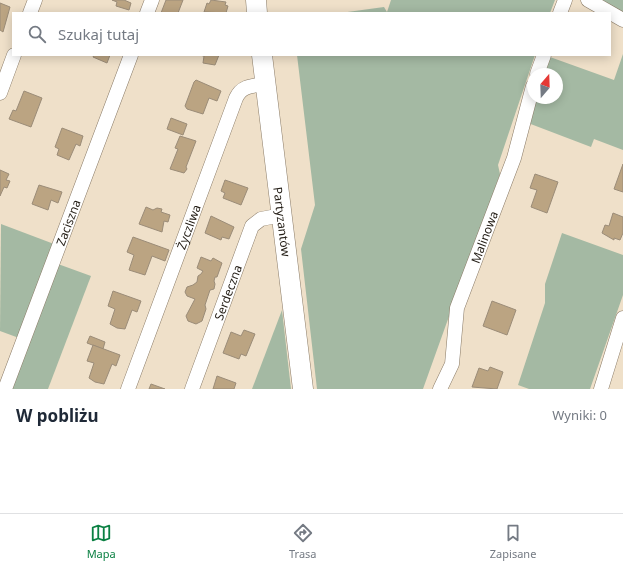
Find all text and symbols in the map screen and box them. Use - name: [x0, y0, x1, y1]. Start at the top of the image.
- search box: [12, 12, 611, 56]
- icon: search: [26, 23, 48, 45]
- text: Szukaj tutaj: [58, 24, 139, 44]
- north arrow: [527, 68, 563, 104]
- street label: Partyzantów: [270, 186, 295, 258]
- street label: Zaciszna: [51, 197, 84, 248]
- street label: Życzliwa: [172, 202, 204, 252]
- street label: Malinowa: [466, 208, 502, 265]
- street label: Serdeczna: [210, 262, 246, 322]
- text: W pobliżu: [16, 404, 99, 427]
- text: Wyniki: 0: [552, 406, 607, 424]
- tab: Mapa: [87, 522, 116, 561]
- tab: Trasa: [289, 522, 317, 561]
- tab: Zapisane: [490, 522, 536, 561]

